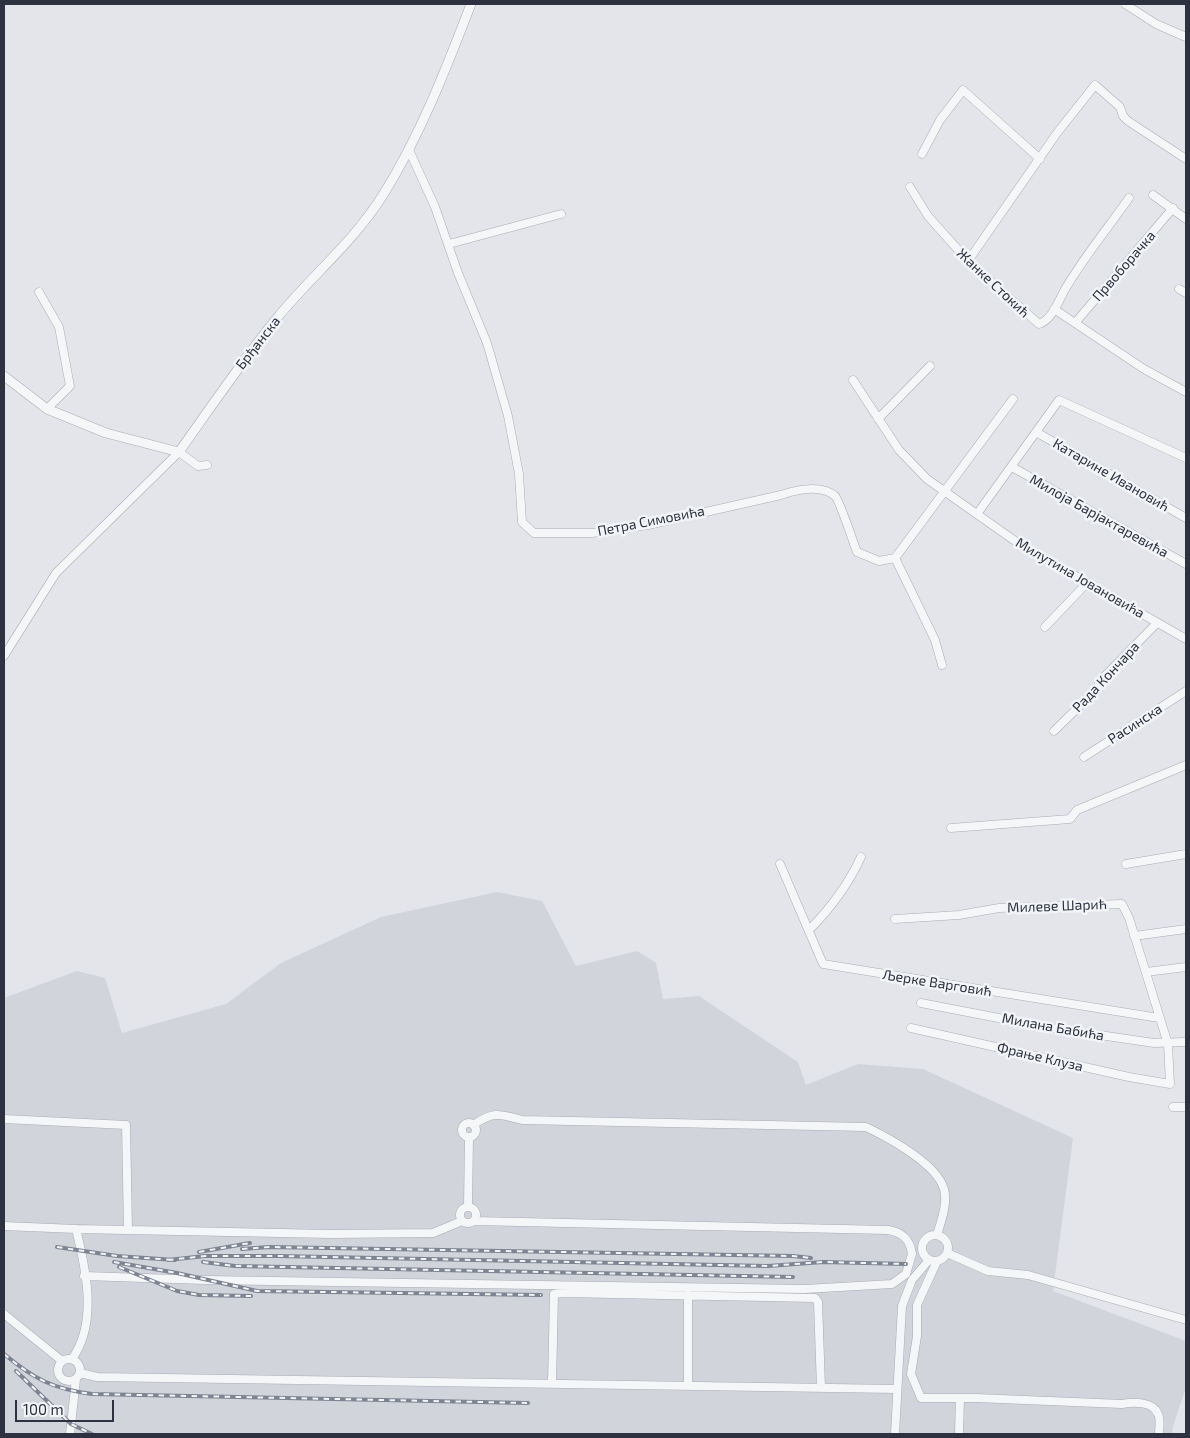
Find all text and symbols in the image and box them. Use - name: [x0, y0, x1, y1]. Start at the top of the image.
- street label: Првоборачка: [1089, 227, 1159, 305]
- street label: Жанке Стокић: [953, 245, 1033, 321]
- street label: Брђанска: [232, 313, 284, 373]
- street label: Катарине Ивановић: [1050, 435, 1172, 515]
- street label: Милоја Барјактаревића: [1027, 471, 1171, 561]
- street label: Петра Симовића: [596, 502, 706, 540]
- street label: Милутина Јовановића: [1013, 534, 1147, 622]
- street label: Рада Кончара: [1069, 638, 1143, 716]
- street label: Расинска: [1105, 700, 1165, 748]
- street label: Милеве Шарић: [1007, 896, 1107, 916]
- street label: Љерке Варговић: [881, 966, 993, 1000]
- street label: Милана Бабића: [1001, 1010, 1105, 1044]
- street label: Фрање Клуза: [995, 1039, 1085, 1075]
- scale bar: [18, 1390, 116, 1422]
- text: 100 m: [23, 1400, 64, 1418]

